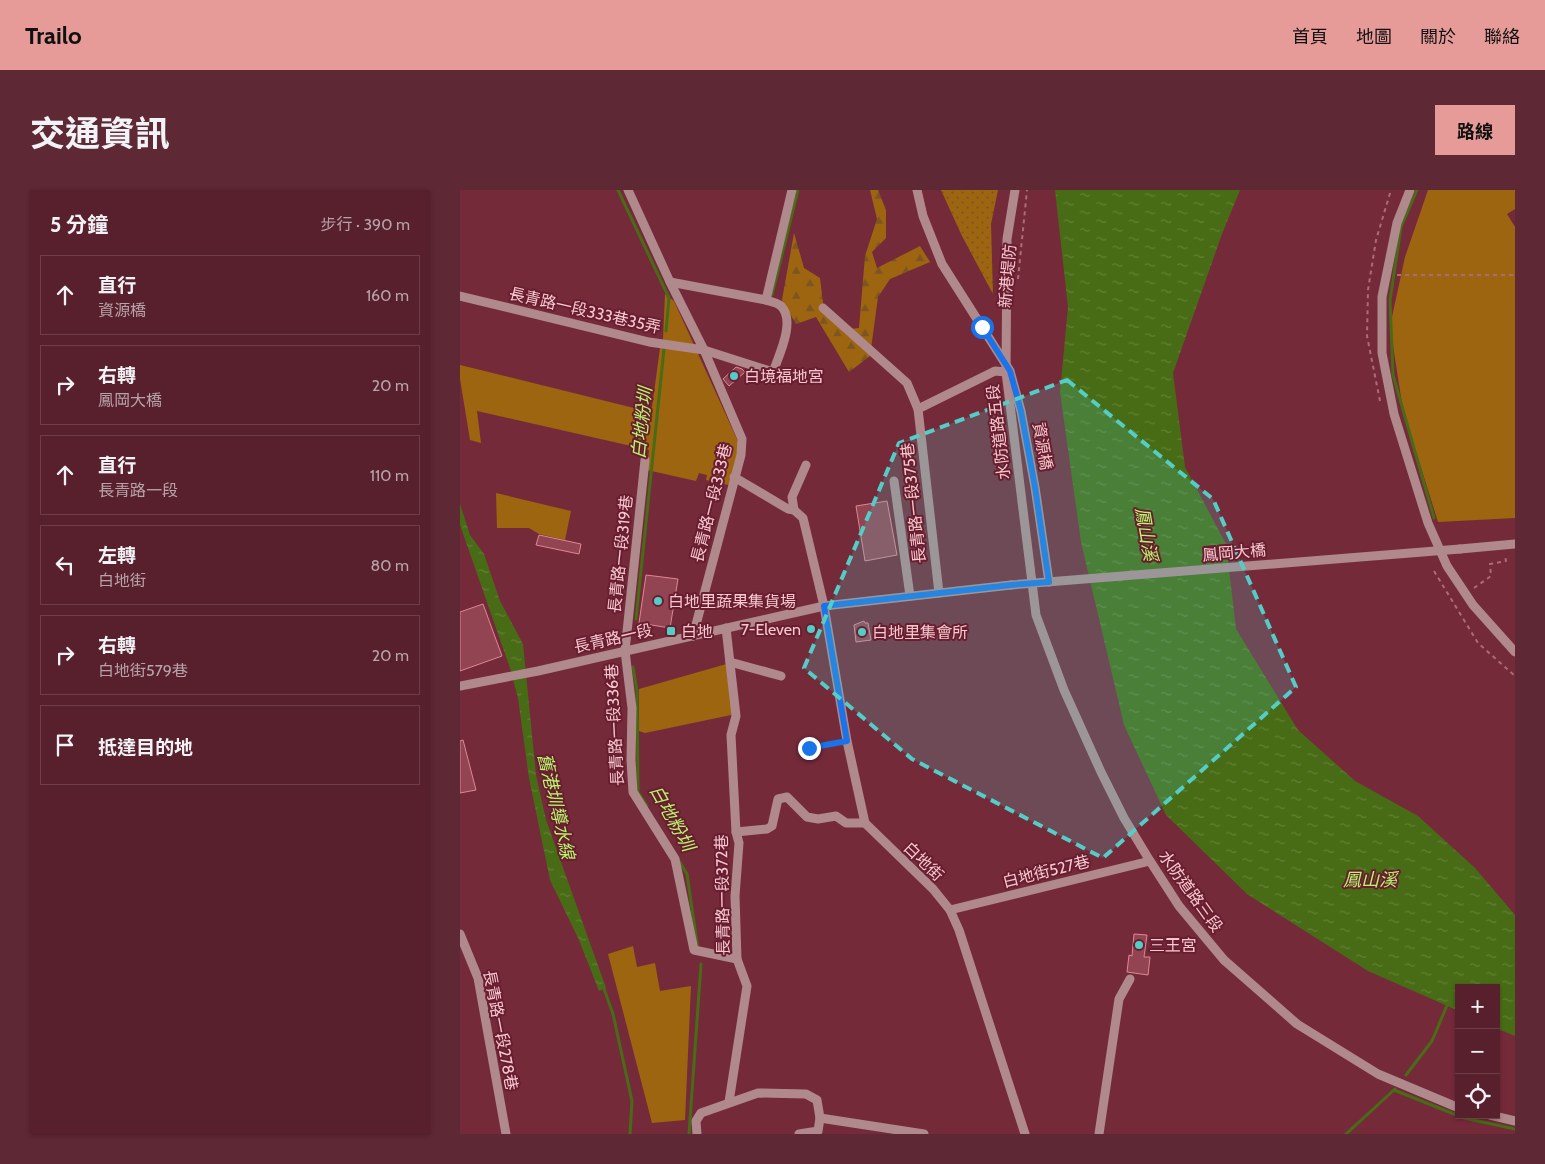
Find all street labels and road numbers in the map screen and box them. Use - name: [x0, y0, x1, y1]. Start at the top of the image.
- street label: 新港堤防: [995, 243, 1020, 309]
- street label: 長青路一段333巷35弄: [507, 284, 663, 337]
- street label: 水防道路五段: [983, 383, 1014, 481]
- street label: 資源橋: [1029, 421, 1056, 471]
- street label: 長青路一段333巷: [688, 442, 735, 565]
- street label: 長青路一段375巷: [898, 442, 929, 564]
- street label: 長青路一段319巷: [605, 494, 636, 614]
- street label: 鳳岡大橋: [1201, 540, 1267, 565]
- street label: 長青路一段: [572, 620, 654, 657]
- street label: 長青路一段336巷: [602, 663, 627, 787]
- street label: 長青路一段372巷: [712, 834, 733, 956]
- street label: 白地街: [900, 838, 948, 885]
- street label: 水防道路三段: [1155, 847, 1226, 936]
- street label: 白地街527巷: [1001, 851, 1092, 891]
- street label: 長青路一段278巷: [480, 968, 521, 1092]

